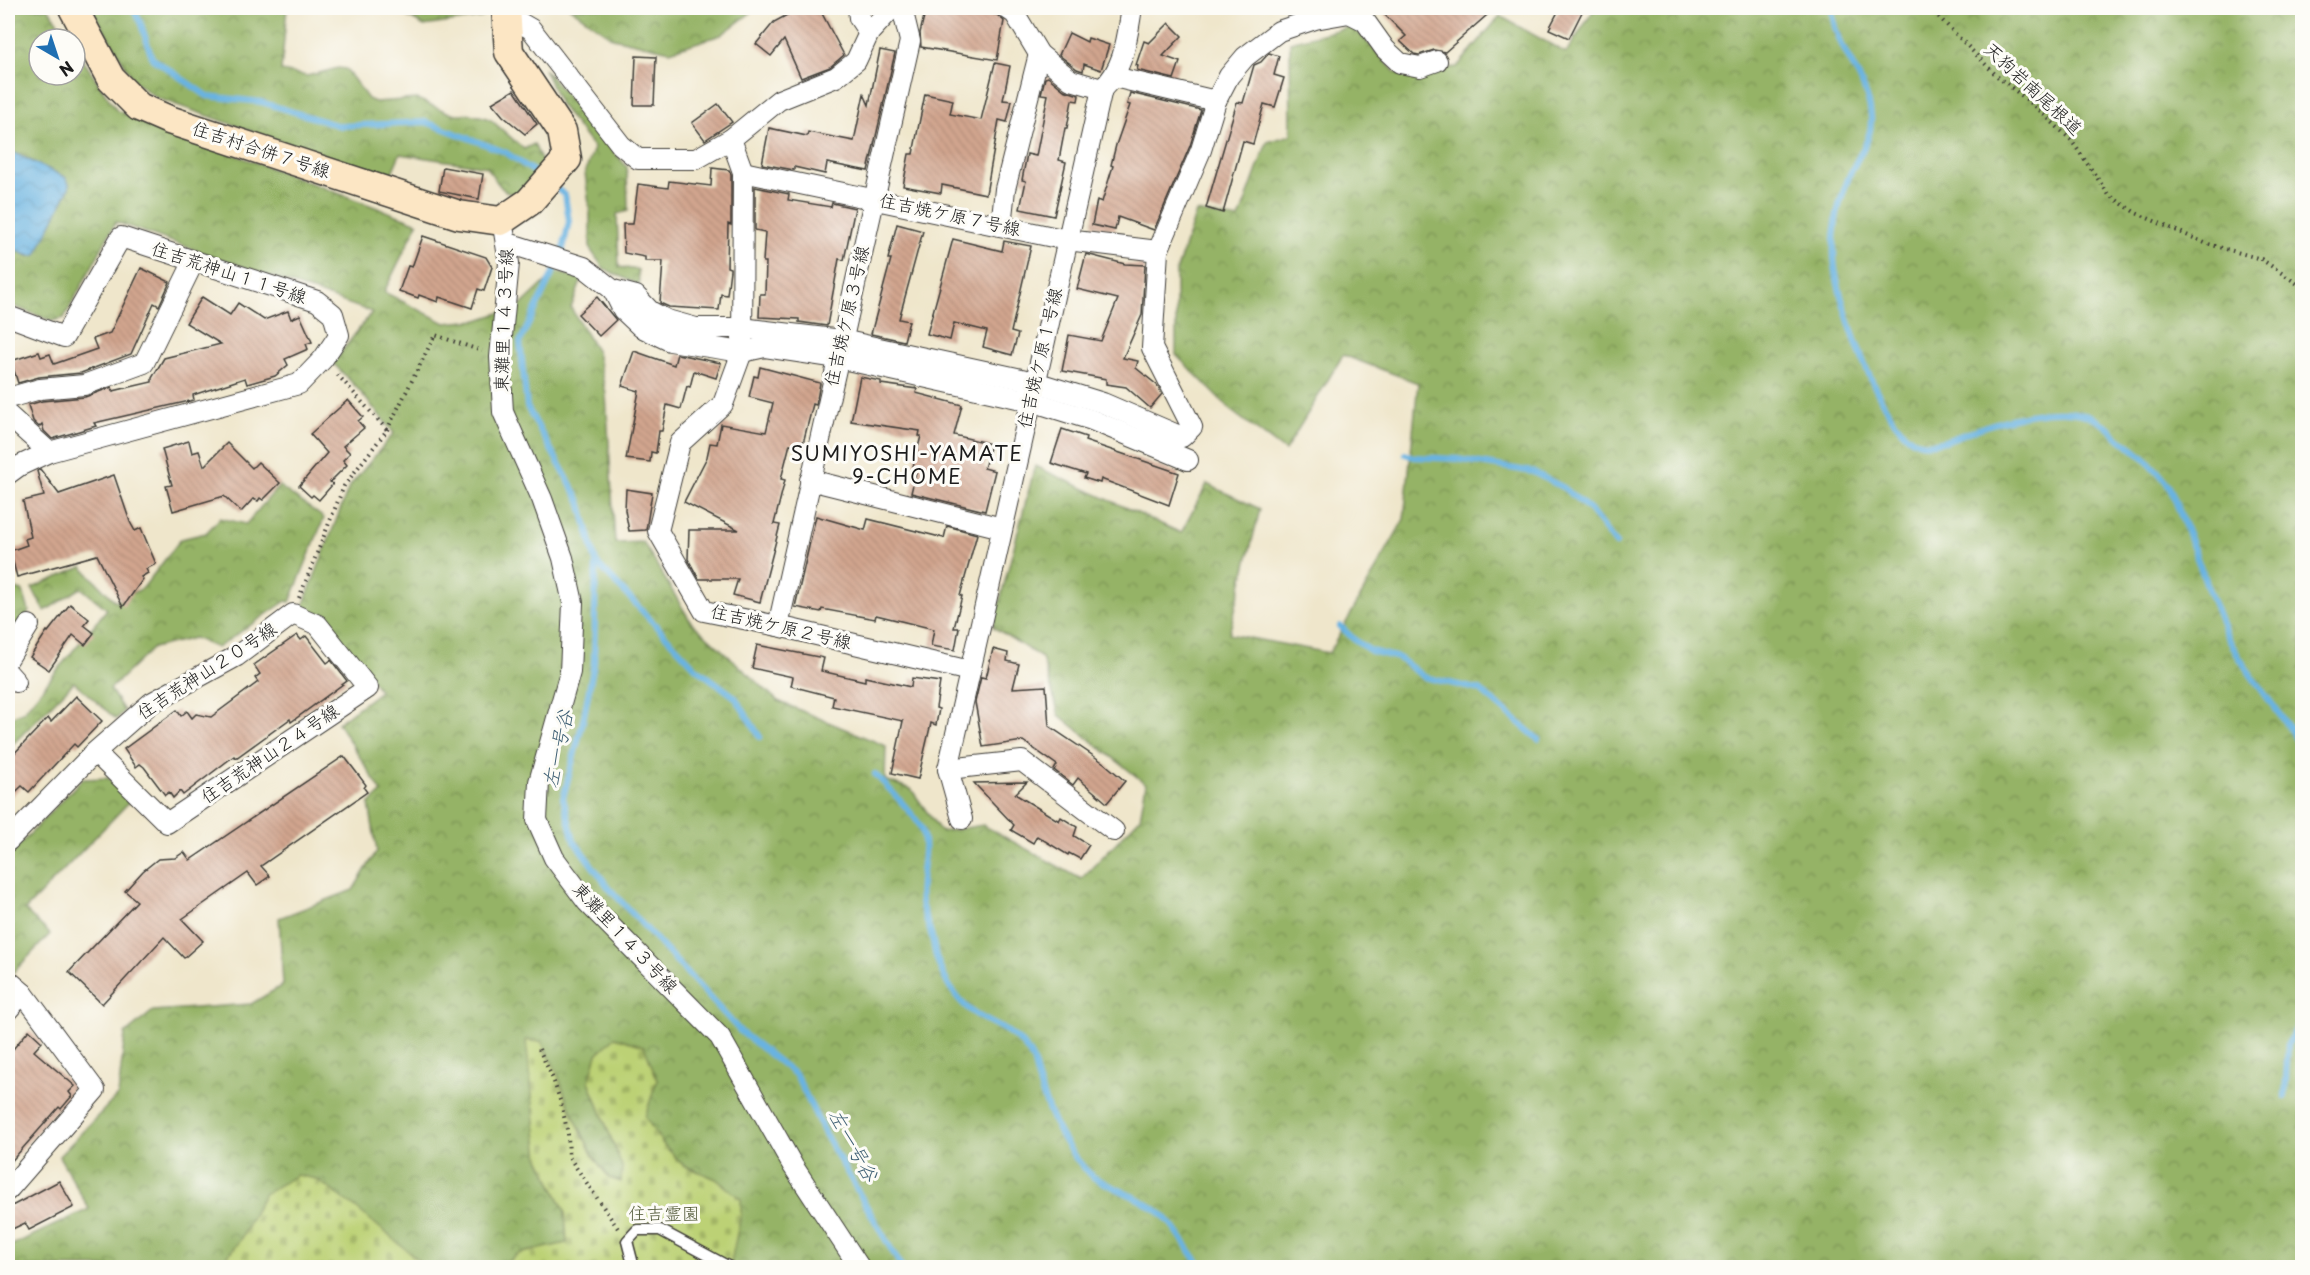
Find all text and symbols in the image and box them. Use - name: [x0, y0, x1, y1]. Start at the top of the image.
- north arrow: [27, 27, 87, 87]
- street label: 天狗岩南尾根道: [1979, 35, 2089, 141]
- text: N: [55, 56, 80, 83]
- street label: 住吉村合併７号線: [189, 113, 334, 184]
- street label: 住吉焼ケ原７号線: [877, 185, 1024, 242]
- street label: 住吉荒神山１１号線: [148, 234, 311, 309]
- street label: 住吉焼ケ原３号線: [816, 242, 875, 389]
- street label: 東灘里１４３号線: [486, 248, 519, 392]
- street label: 住吉焼ケ原１号線: [1009, 284, 1068, 431]
- district label: SUMIYOSHI-YAMATE 9-CHOME: [791, 438, 1023, 491]
- street label: 住吉焼ケ原２号線: [708, 596, 855, 655]
- street label: 住吉荒神山２０号線: [131, 614, 281, 725]
- street label: 住吉荒神山２４号線: [194, 696, 344, 809]
- water label: 左一号谷: [534, 706, 580, 791]
- street label: 東灘里１４３号線: [567, 875, 685, 999]
- water label: 左一号谷: [821, 1102, 887, 1188]
- park label: 住吉霊園: [628, 1199, 700, 1226]

